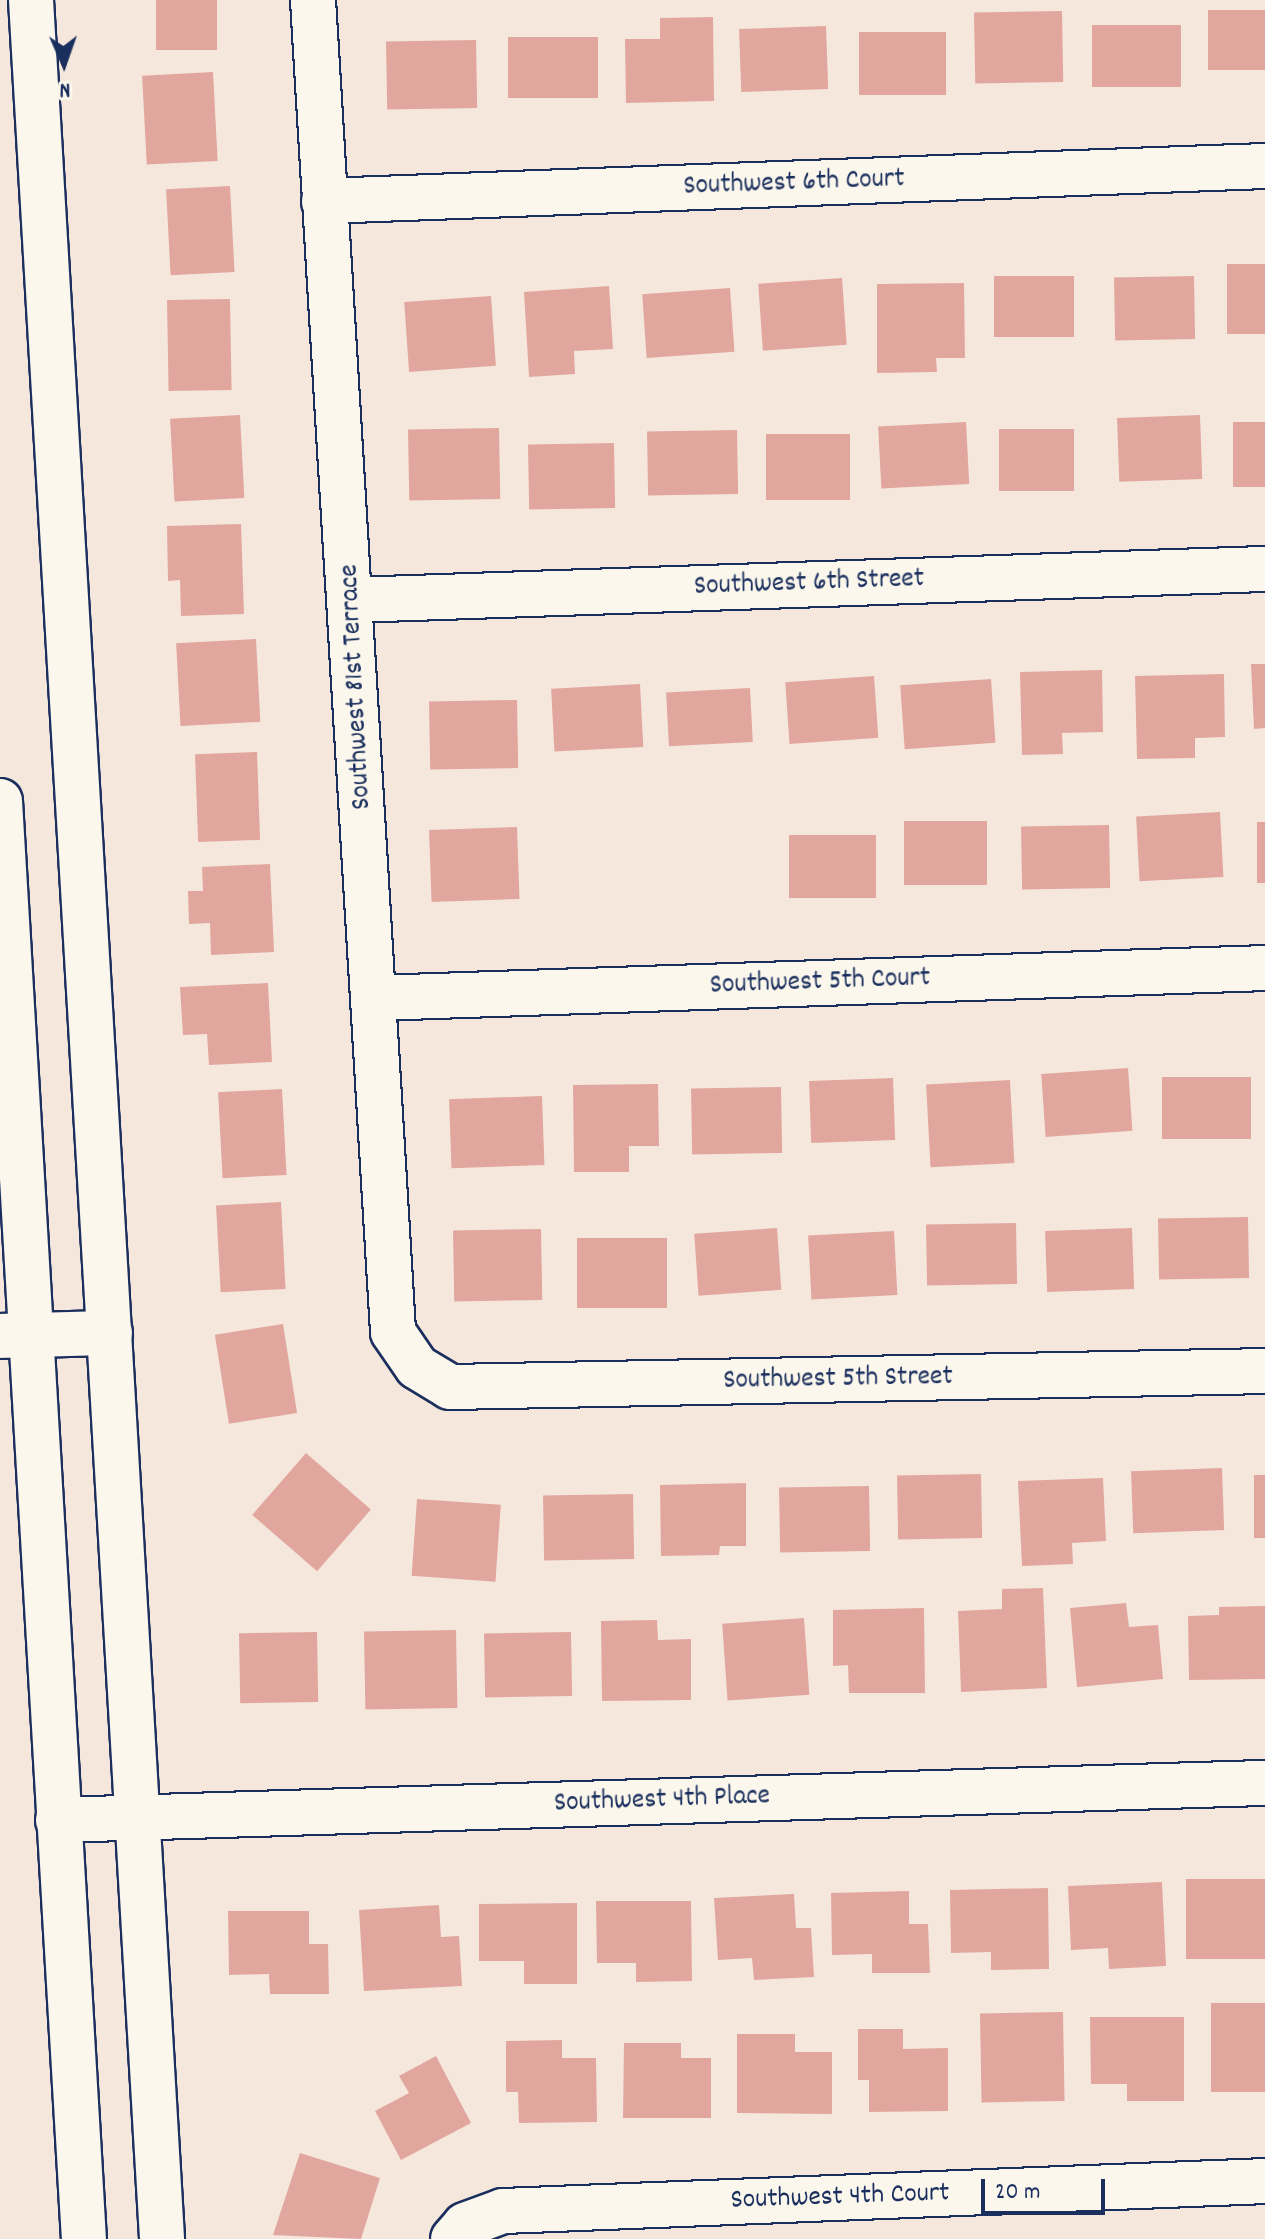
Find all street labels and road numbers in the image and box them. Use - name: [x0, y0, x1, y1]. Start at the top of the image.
- street label: Southwest 6th Court: [683, 163, 905, 205]
- street label: Southwest 81st Terrace: [334, 563, 380, 811]
- street label: Southwest 6th Street: [693, 563, 925, 605]
- street label: Southwest 5th Court: [709, 962, 931, 1004]
- street label: Southwest 5th Street: [723, 1361, 953, 1399]
- street label: Southwest 4th Place: [553, 1780, 771, 1822]
- street label: Southwest 4th Court: [730, 2177, 950, 2219]

